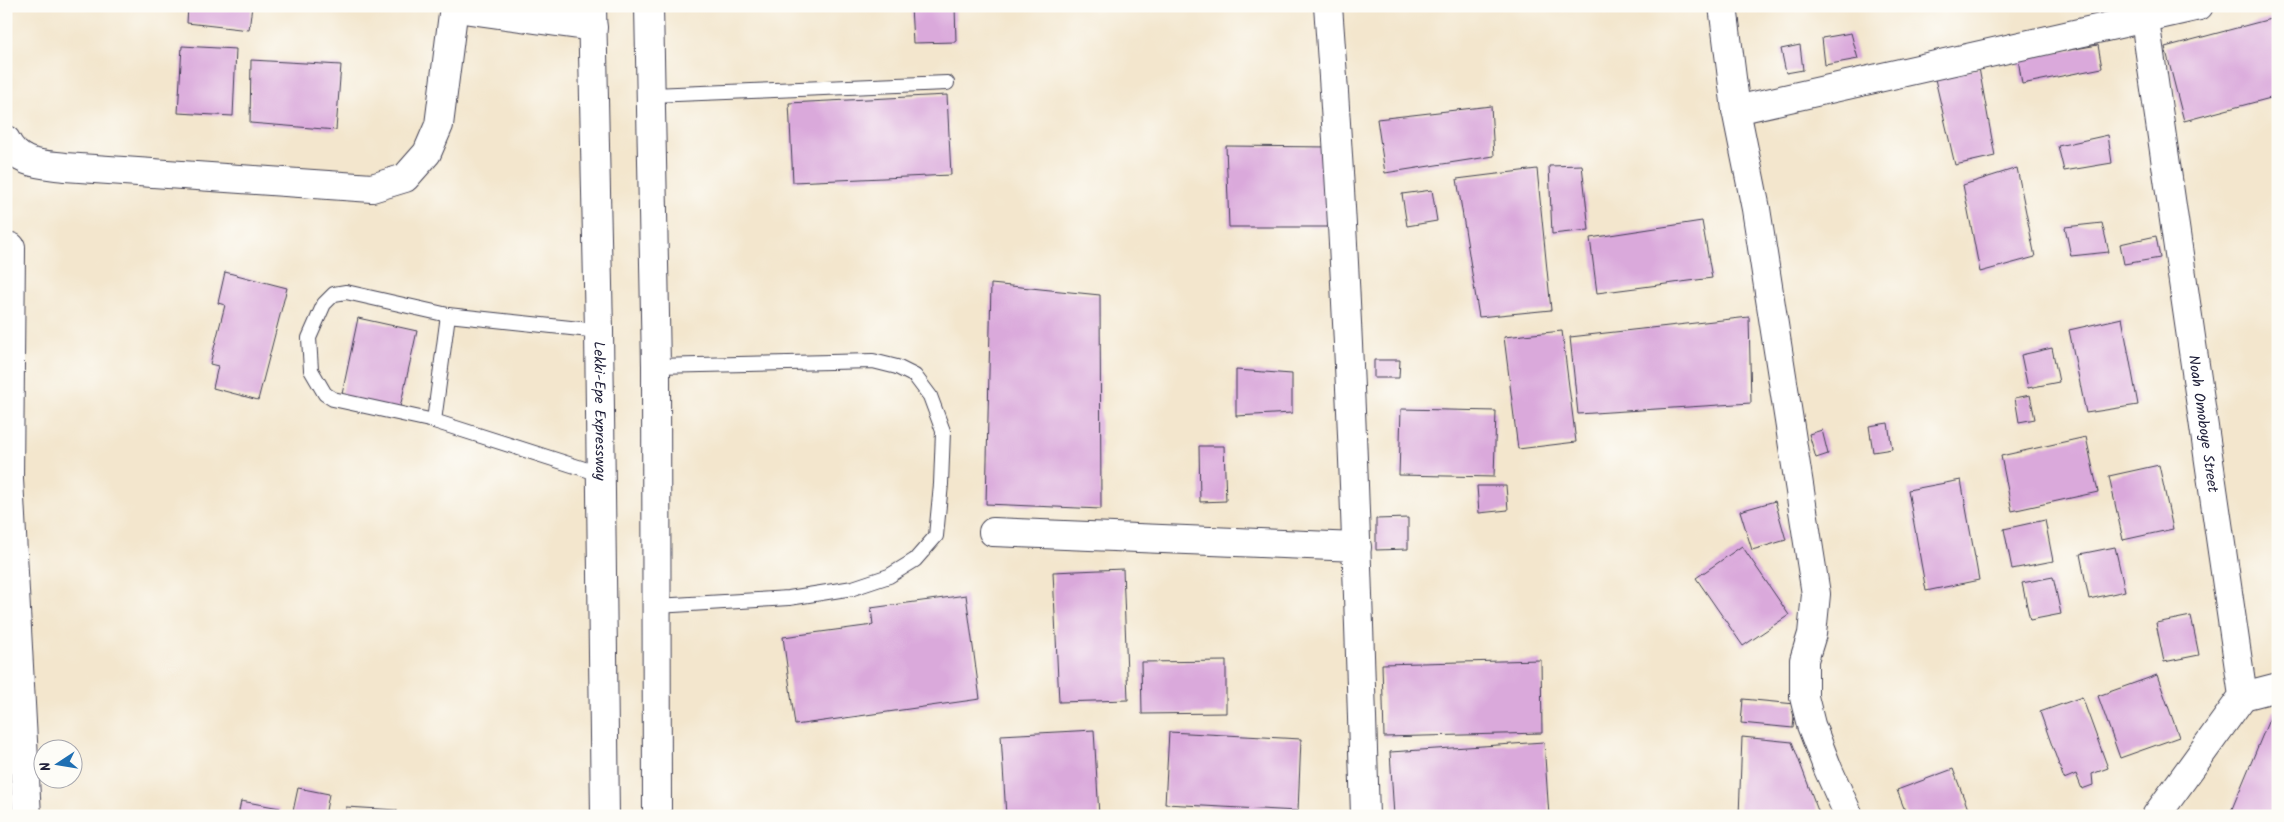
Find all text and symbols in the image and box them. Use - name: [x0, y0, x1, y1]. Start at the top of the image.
- street label: Lekki-Epe Expressway: [586, 341, 612, 482]
- street label: Noah Omoboye Street: [2181, 353, 2224, 494]
- north arrow: [32, 740, 82, 790]
- text: N: [35, 760, 58, 773]

